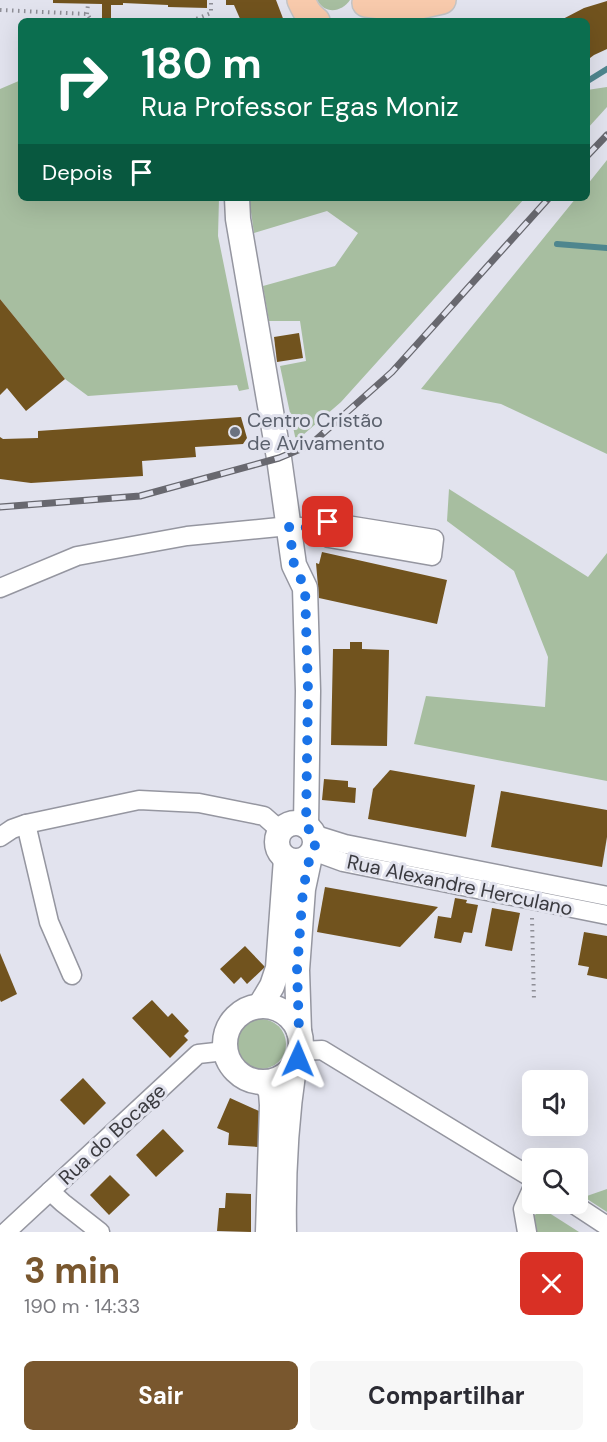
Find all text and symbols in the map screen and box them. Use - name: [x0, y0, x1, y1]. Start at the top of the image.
- text: 180 m: [141, 36, 262, 91]
- icon: right: [42, 42, 120, 120]
- text: Rua Professor Egas Moniz: [141, 89, 459, 124]
- icon: arrive: [125, 156, 158, 189]
- text: Depois: [42, 158, 113, 187]
- place label: Centro Cristão de Avivamento: [247, 407, 385, 456]
- marker: Centro Cristão de Avivamento: [228, 425, 242, 439]
- pin: [302, 496, 353, 547]
- icon: arrive: [311, 505, 344, 538]
- street label: Rua Alexandre Herculano: [345, 848, 575, 922]
- position arrow: [266, 1027, 330, 1091]
- map controls: [522, 1070, 588, 1214]
- button: sound: [522, 1070, 588, 1136]
- street label: Rua do Bocage: [53, 1078, 171, 1190]
- button: search: [522, 1148, 588, 1214]
- text: 3 min: [24, 1247, 120, 1294]
- button: close: [520, 1252, 583, 1315]
- text: 190 m · 14:33: [24, 1293, 140, 1319]
- button: Sair: [24, 1361, 298, 1430]
- button: Compartilhar: [310, 1361, 583, 1430]

